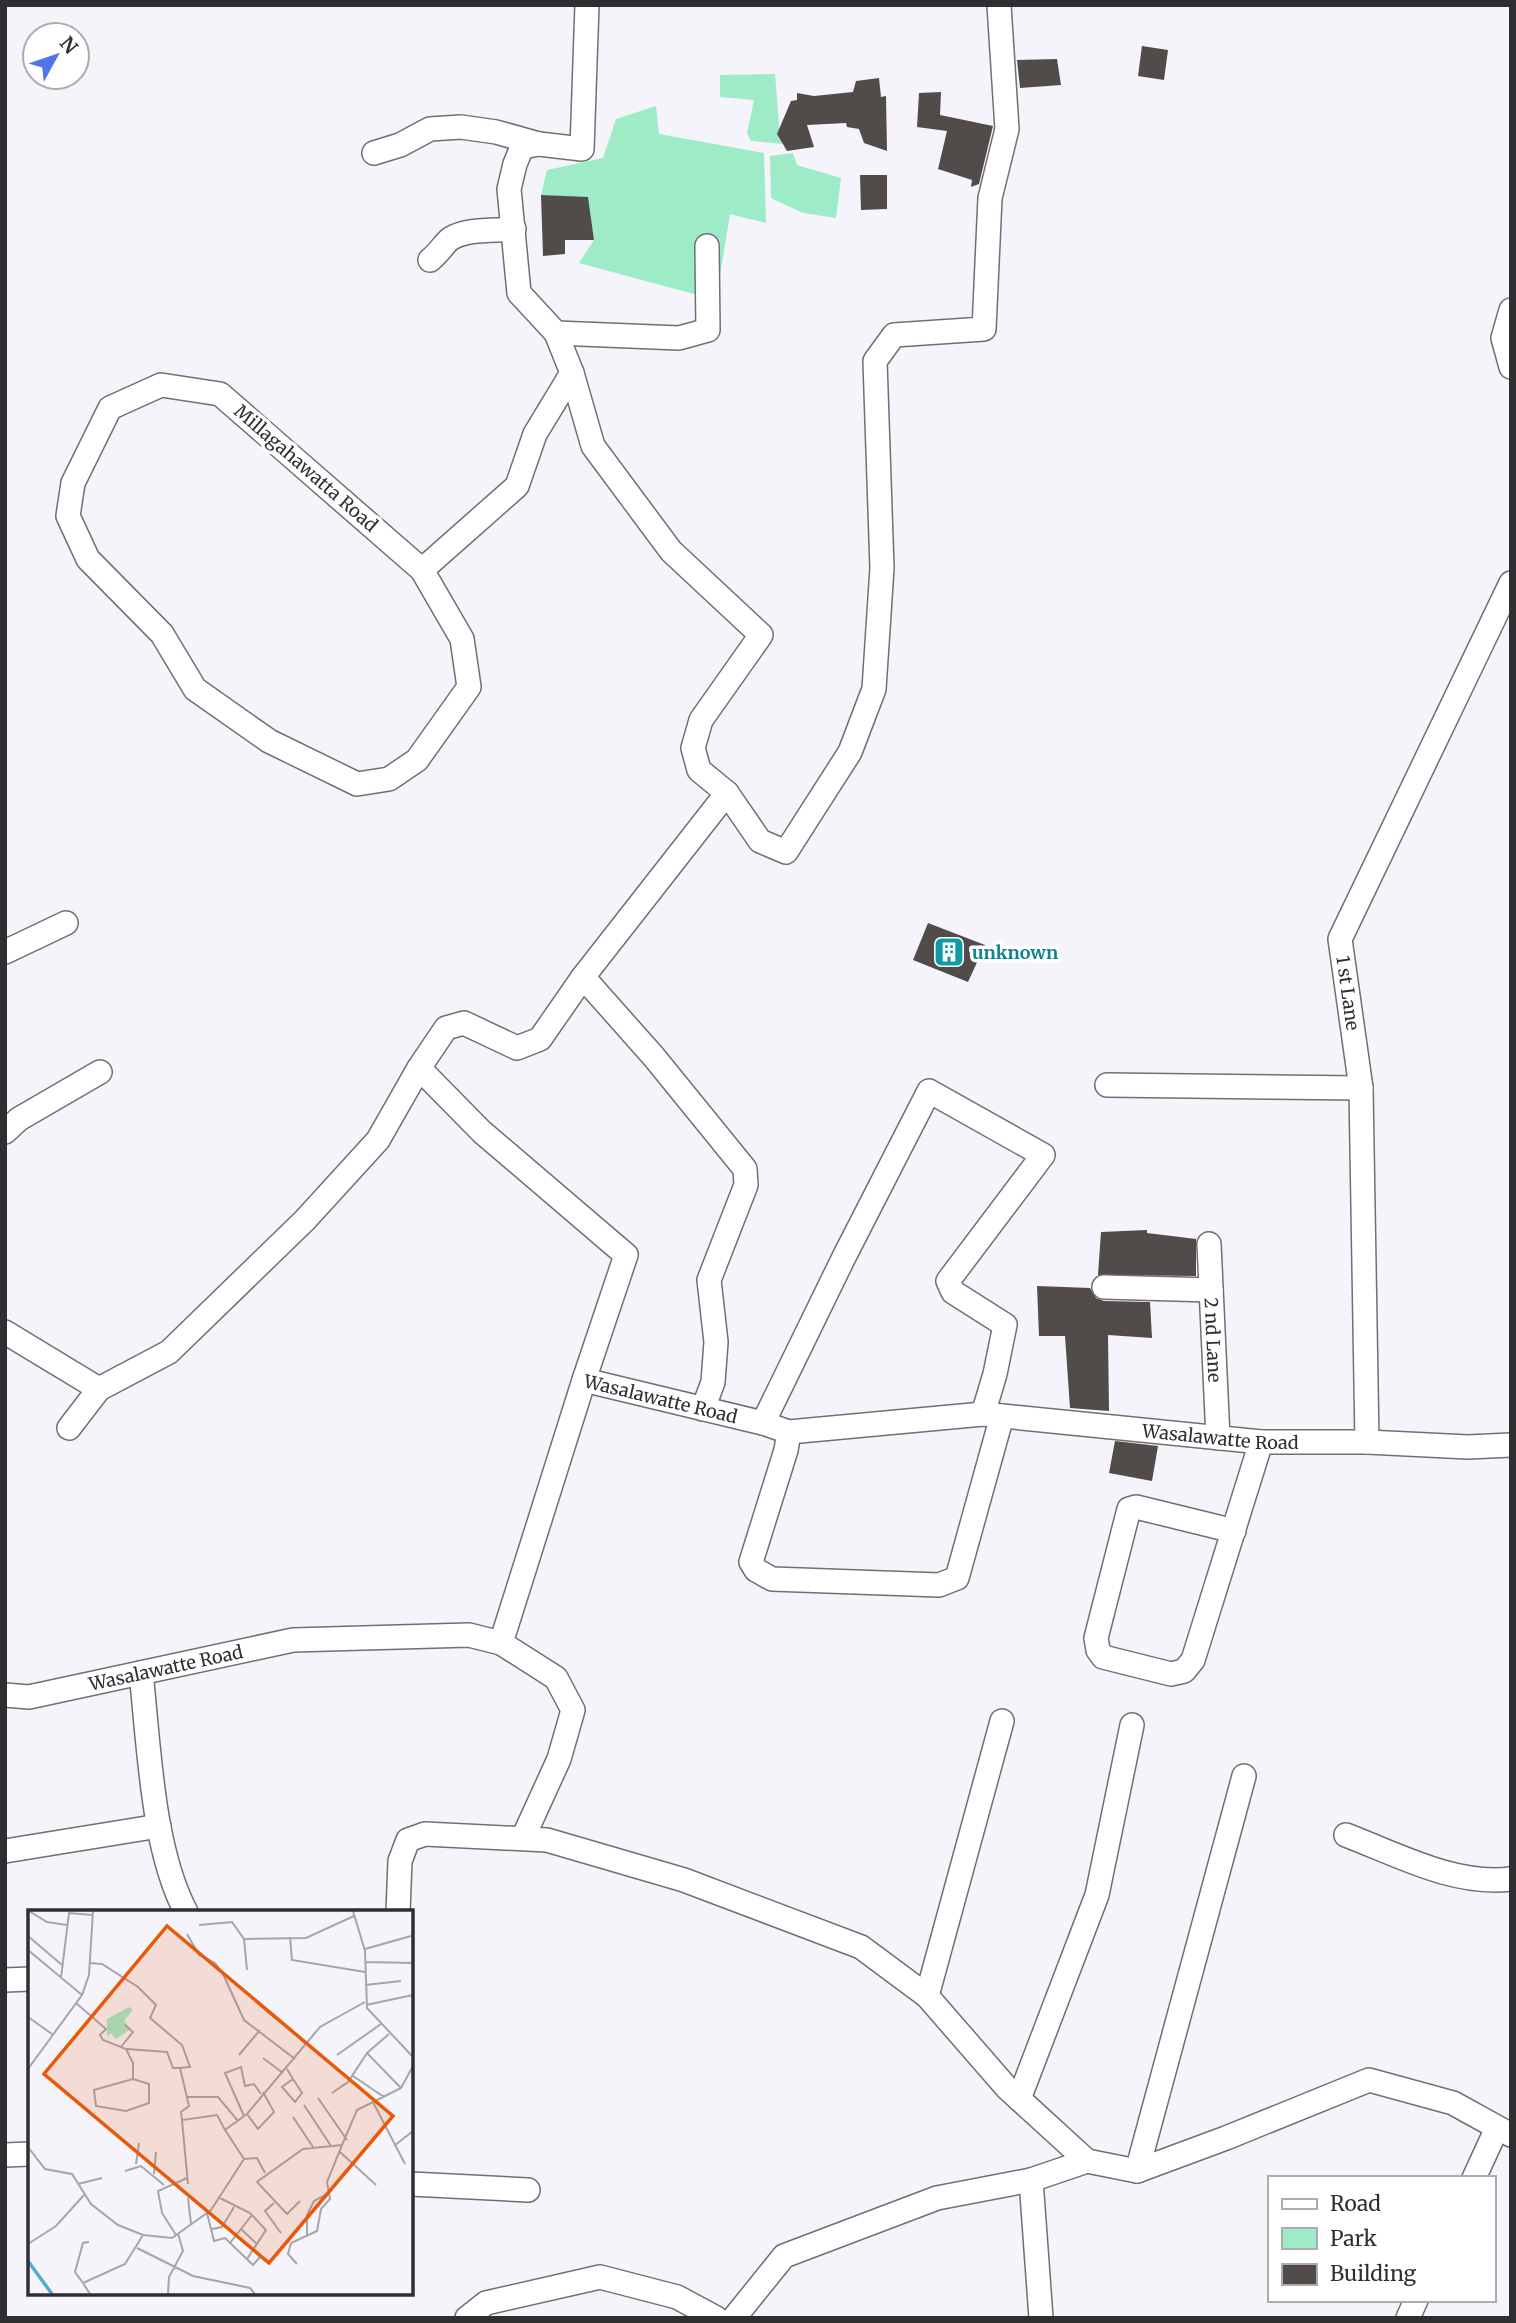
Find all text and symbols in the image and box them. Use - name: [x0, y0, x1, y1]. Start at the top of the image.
- north arrow: [21, 21, 91, 91]
- text: N: [55, 32, 83, 59]
- street label: Millagahawatta Road: [229, 399, 383, 537]
- building icon: unknown: [932, 935, 966, 969]
- place label: unknown: [972, 941, 1058, 964]
- street label: 1 st Lane: [1331, 954, 1365, 1032]
- street label: 2 nd Lane: [1200, 1297, 1227, 1383]
- street label: Wasalawatte Road: [581, 1369, 740, 1428]
- street label: Wasalawatte Road: [1140, 1418, 1299, 1454]
- street label: Wasalawatte Road: [86, 1640, 245, 1695]
- inset map: [28, 1910, 413, 2295]
- legend: [1268, 2176, 1495, 2302]
- text: Road: [1330, 2190, 1381, 2217]
- text: Park: [1330, 2225, 1377, 2252]
- text: Building: [1330, 2260, 1417, 2287]

